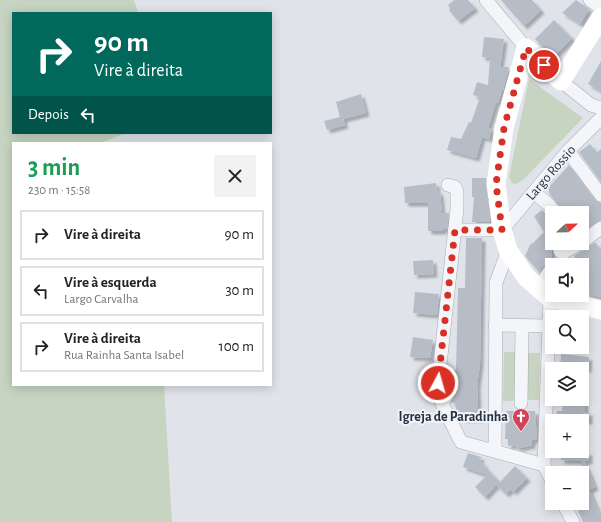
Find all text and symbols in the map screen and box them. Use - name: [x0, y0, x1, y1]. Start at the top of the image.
- icon: right: [28, 28, 80, 80]
- text: 90 m: [94, 29, 149, 57]
- pin: [527, 48, 561, 82]
- icon: arrive: [533, 54, 555, 76]
- text: Vire à direita: [94, 62, 183, 80]
- icon: left: [77, 104, 99, 126]
- text: Depois: [28, 107, 69, 122]
- street label: Largo Rossio: [524, 143, 578, 203]
- button: close: [214, 155, 256, 197]
- text: 3 min: [28, 156, 80, 180]
- text: 230 m · 15:58: [28, 184, 90, 197]
- north arrow: [545, 206, 589, 250]
- map controls: [545, 206, 589, 510]
- icon: right: [30, 224, 52, 246]
- text: Vire à direita: [64, 227, 141, 242]
- text: 90 m: [225, 227, 254, 242]
- button: sound: [545, 258, 589, 302]
- text: Vire à esquerda: [64, 275, 157, 290]
- icon: left: [30, 280, 52, 302]
- text: 30 m: [225, 283, 254, 298]
- text: Largo Carvalha: [64, 293, 139, 306]
- button: search: [545, 310, 589, 354]
- text: Vire à direita: [64, 331, 141, 346]
- icon: right: [30, 336, 52, 358]
- text: 100 m: [219, 339, 254, 354]
- text: Rua Rainha Santa Isabel: [64, 349, 184, 362]
- position arrow: [417, 362, 459, 404]
- button: layers: [545, 362, 589, 406]
- church icon: Igreja de Paradinha: [511, 407, 531, 432]
- place label: Igreja de Paradinha: [399, 410, 508, 424]
- button: +: [545, 414, 589, 458]
- button: −: [545, 466, 589, 510]

